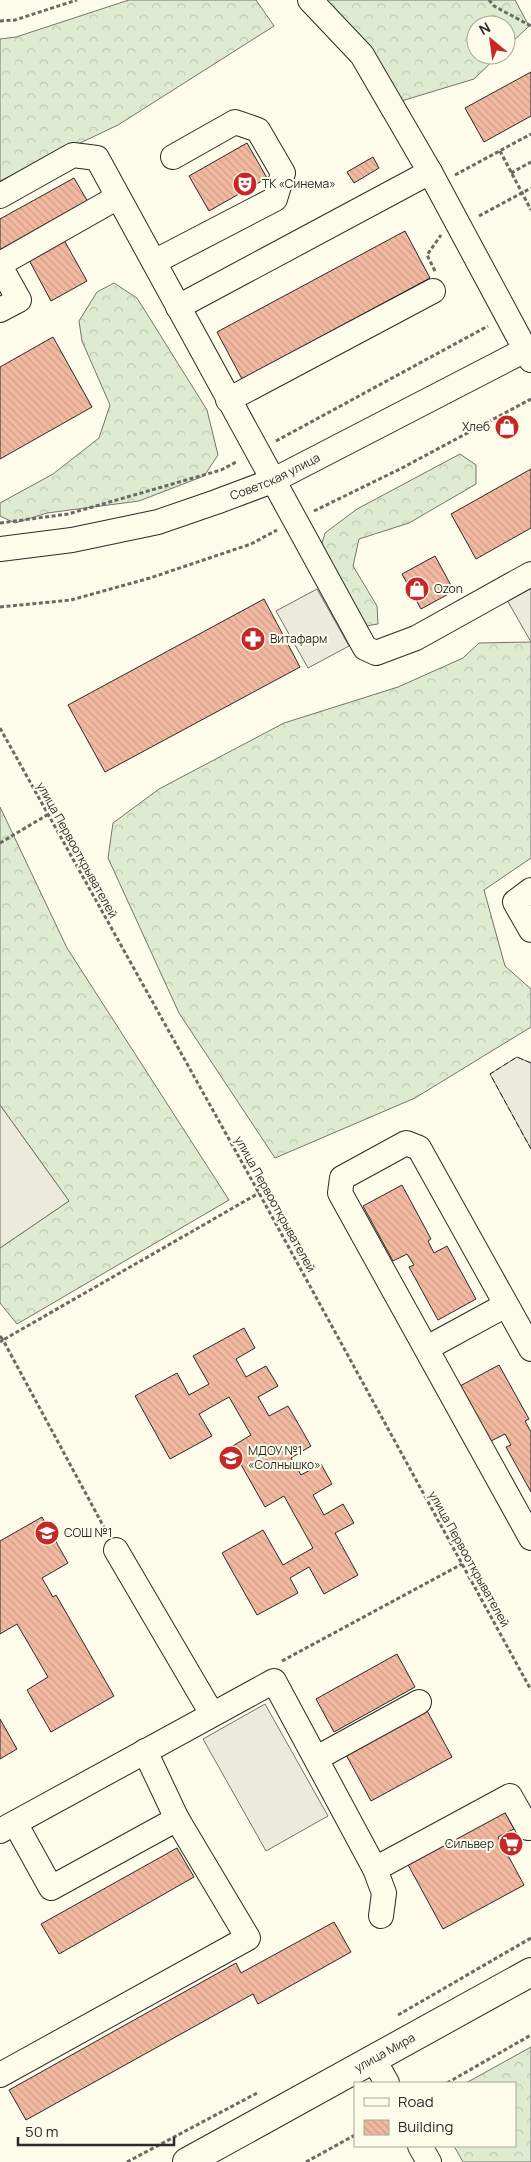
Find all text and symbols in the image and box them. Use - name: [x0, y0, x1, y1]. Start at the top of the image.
- north arrow: [466, 15, 516, 65]
- text: N: [475, 17, 493, 39]
- theatre icon: ТК «Синема»: [232, 171, 258, 197]
- place label: ТК «Синема»: [262, 175, 336, 192]
- shop icon: Хлеб: [494, 414, 520, 440]
- place label: Хлеб: [462, 418, 490, 435]
- street label: Советская улица: [227, 449, 323, 504]
- shop icon: Ozon: [404, 576, 430, 602]
- place label: Ozon: [434, 580, 463, 597]
- pharmacy icon: Витафарм: [240, 626, 266, 652]
- place label: Витафарм: [270, 630, 327, 647]
- street label: улица Первооткрывателей: [33, 779, 122, 921]
- street label: улица Первооткрывателей: [231, 1133, 320, 1275]
- place label: МДОУ №1 «Солнышко»: [248, 1442, 321, 1473]
- school or university icon: МДОУ №1 «Солнышко»: [218, 1445, 244, 1471]
- street label: улица Первооткрывателей: [425, 1488, 514, 1630]
- school or university icon: СОШ №1: [34, 1520, 60, 1546]
- place label: СОШ №1: [64, 1524, 113, 1541]
- supermarket icon: Сильвер: [498, 1831, 524, 1857]
- place label: Сильвер: [445, 1835, 494, 1852]
- street label: улица Мира: [351, 2029, 418, 2076]
- legend: [354, 2082, 516, 2147]
- text: Road: [398, 2091, 434, 2112]
- scale bar: [18, 2114, 174, 2146]
- text: Building: [398, 2116, 453, 2137]
- text: 50 m: [25, 2121, 59, 2142]

